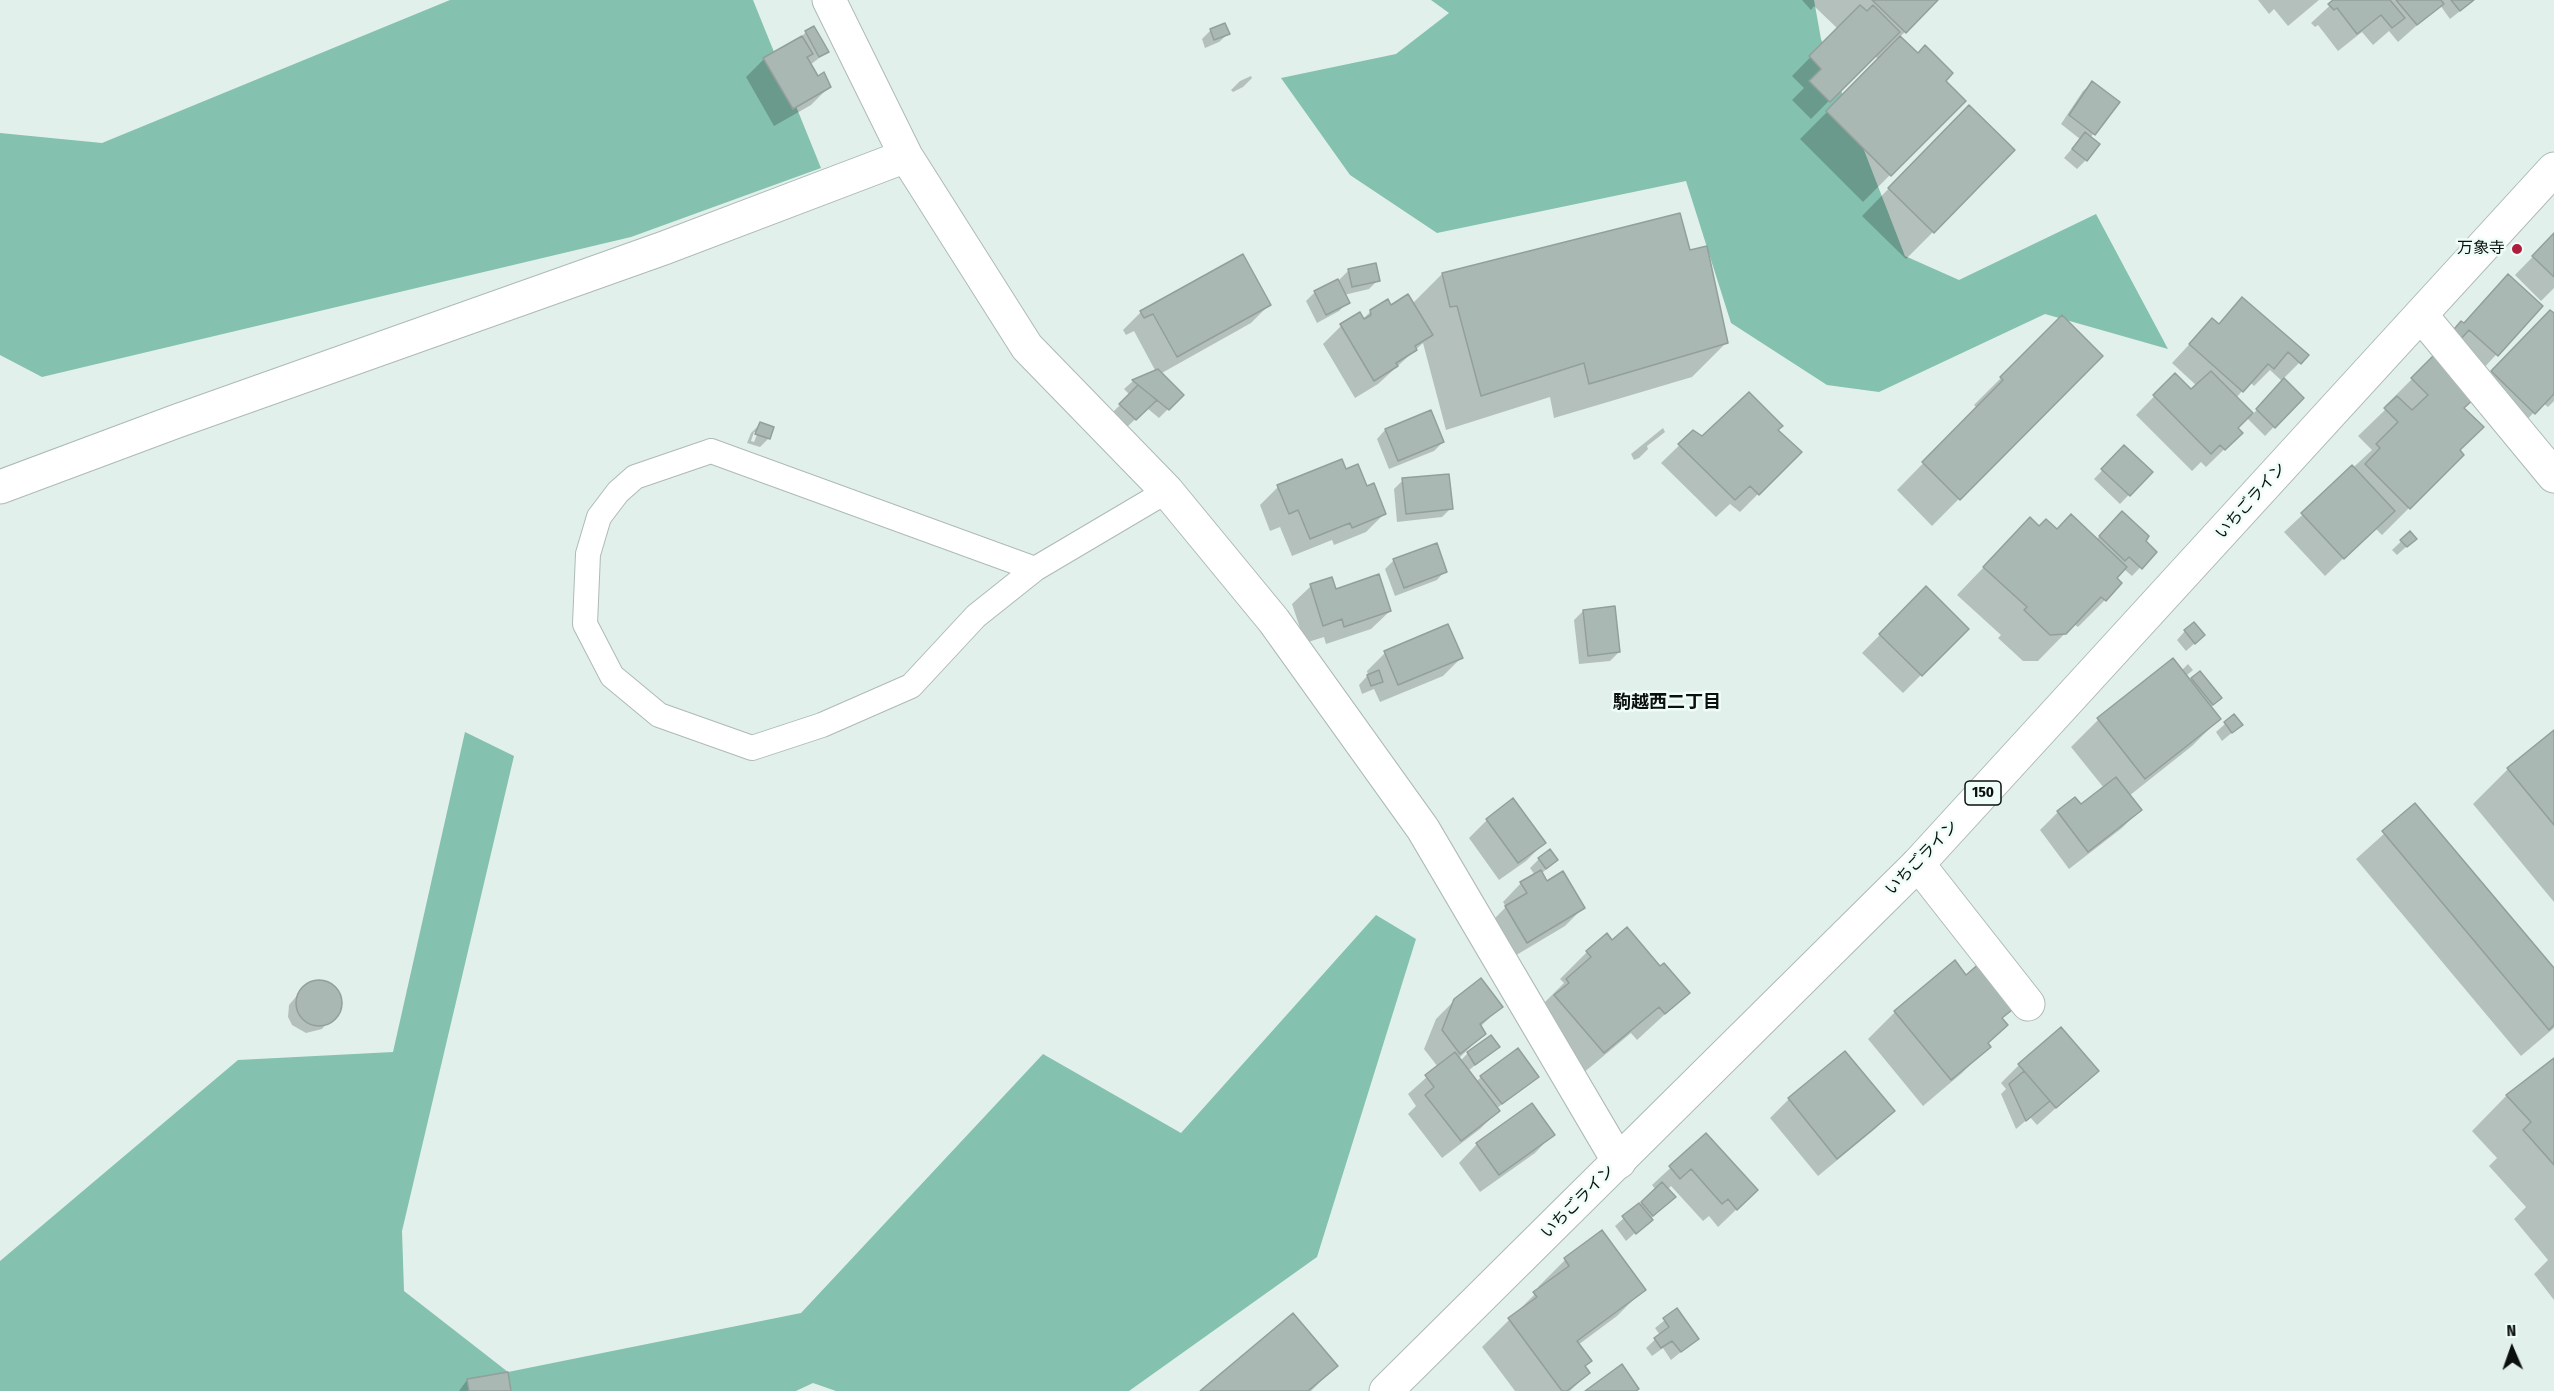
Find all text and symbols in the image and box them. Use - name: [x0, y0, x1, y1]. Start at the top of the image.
- place label: 万象寺: [2457, 239, 2505, 259]
- marker: 万象寺: [2510, 242, 2524, 256]
- street label: いちごライン: [2212, 459, 2290, 543]
- district label: 駒越西二丁目: [1613, 692, 1721, 714]
- road number: 150: [1965, 781, 2001, 805]
- street label: いちごライン: [1882, 817, 1962, 899]
- street label: いちごライン: [1537, 1161, 1619, 1243]
- north arrow: [2482, 1319, 2542, 1379]
- text: N: [2506, 1321, 2516, 1340]

